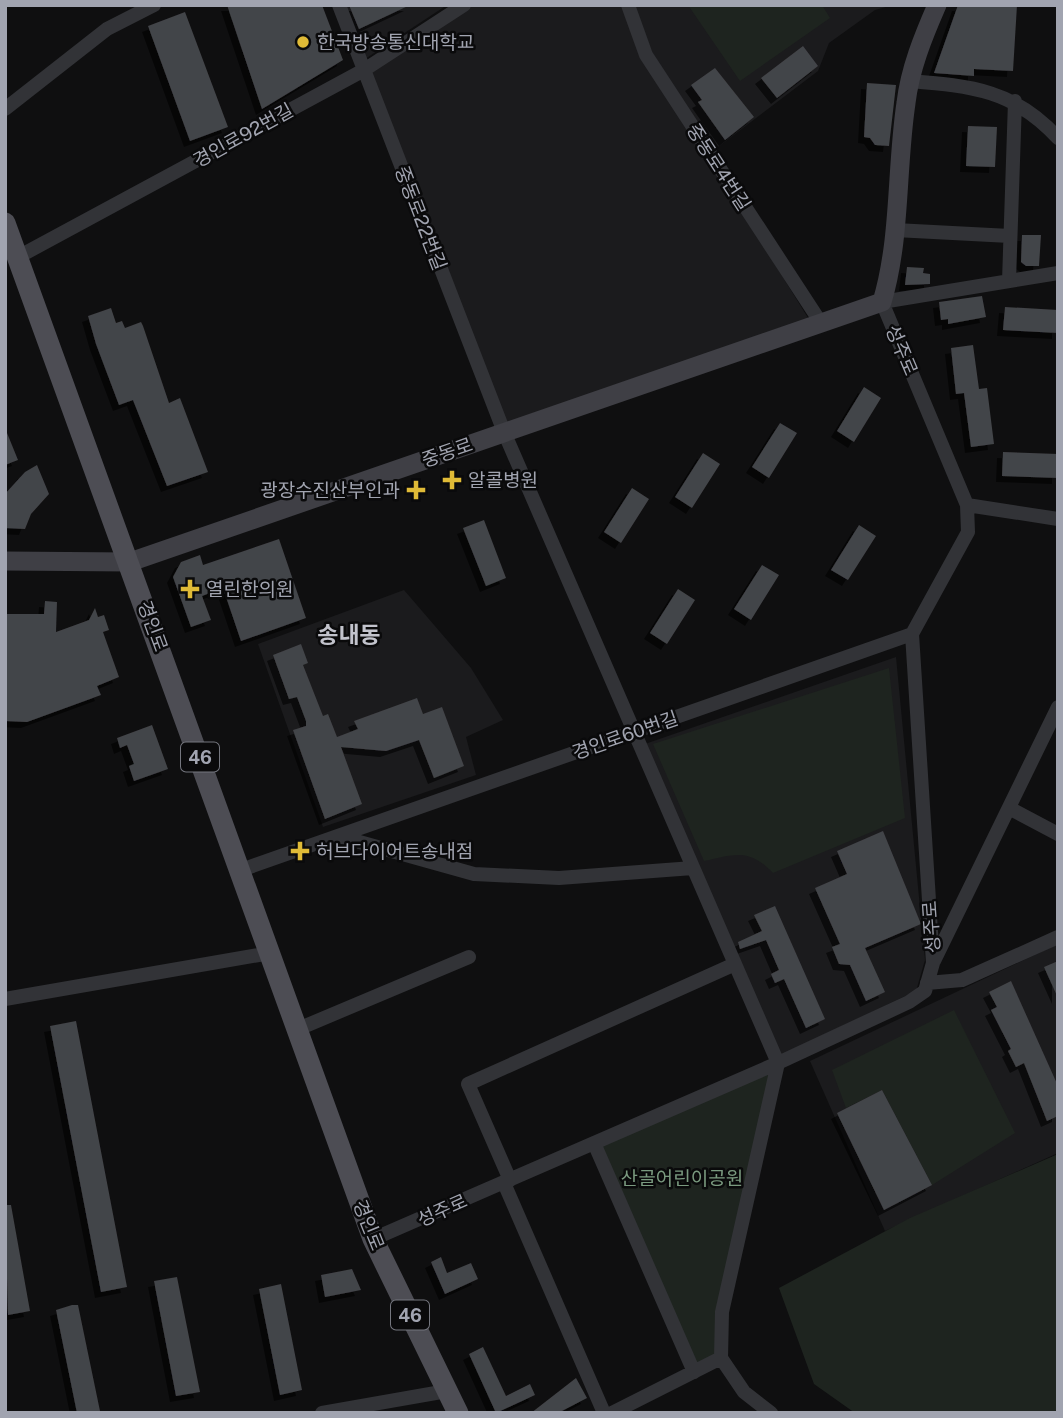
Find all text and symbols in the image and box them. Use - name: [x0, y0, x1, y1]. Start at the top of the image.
- place label: 한국방송통신대학교: [317, 31, 474, 53]
- marker: 한국방송통신대학교: [295, 34, 311, 50]
- street label: 경인로92번길: [189, 99, 297, 171]
- street label: 중동로4번길: [683, 119, 755, 215]
- street label: 중동로22번길: [391, 163, 451, 273]
- street label: 성주로: [882, 322, 922, 378]
- street label: 중동로: [419, 433, 475, 471]
- place label: 알콜병원: [468, 469, 538, 491]
- marker: 알콜병원: [442, 470, 462, 490]
- place label: 광장수진산부인과: [260, 479, 400, 501]
- marker: 광장수진산부인과: [406, 480, 426, 500]
- place label: 열린한의원: [206, 578, 293, 600]
- marker: 열린한의원: [180, 579, 200, 599]
- street label: 경인로: [134, 598, 172, 654]
- district label: 송내동: [317, 621, 381, 648]
- street label: 경인로60번길: [569, 707, 681, 763]
- road number: 46: [181, 742, 219, 772]
- place label: 허브다이어트송내점: [316, 840, 473, 862]
- marker: 허브다이어트송내점: [290, 841, 310, 861]
- street label: 성주로: [918, 900, 944, 954]
- park label: 산골어린이공원: [621, 1167, 743, 1189]
- street label: 성주로: [414, 1189, 470, 1231]
- street label: 경인로: [349, 1197, 389, 1253]
- road number: 46: [391, 1300, 429, 1330]

